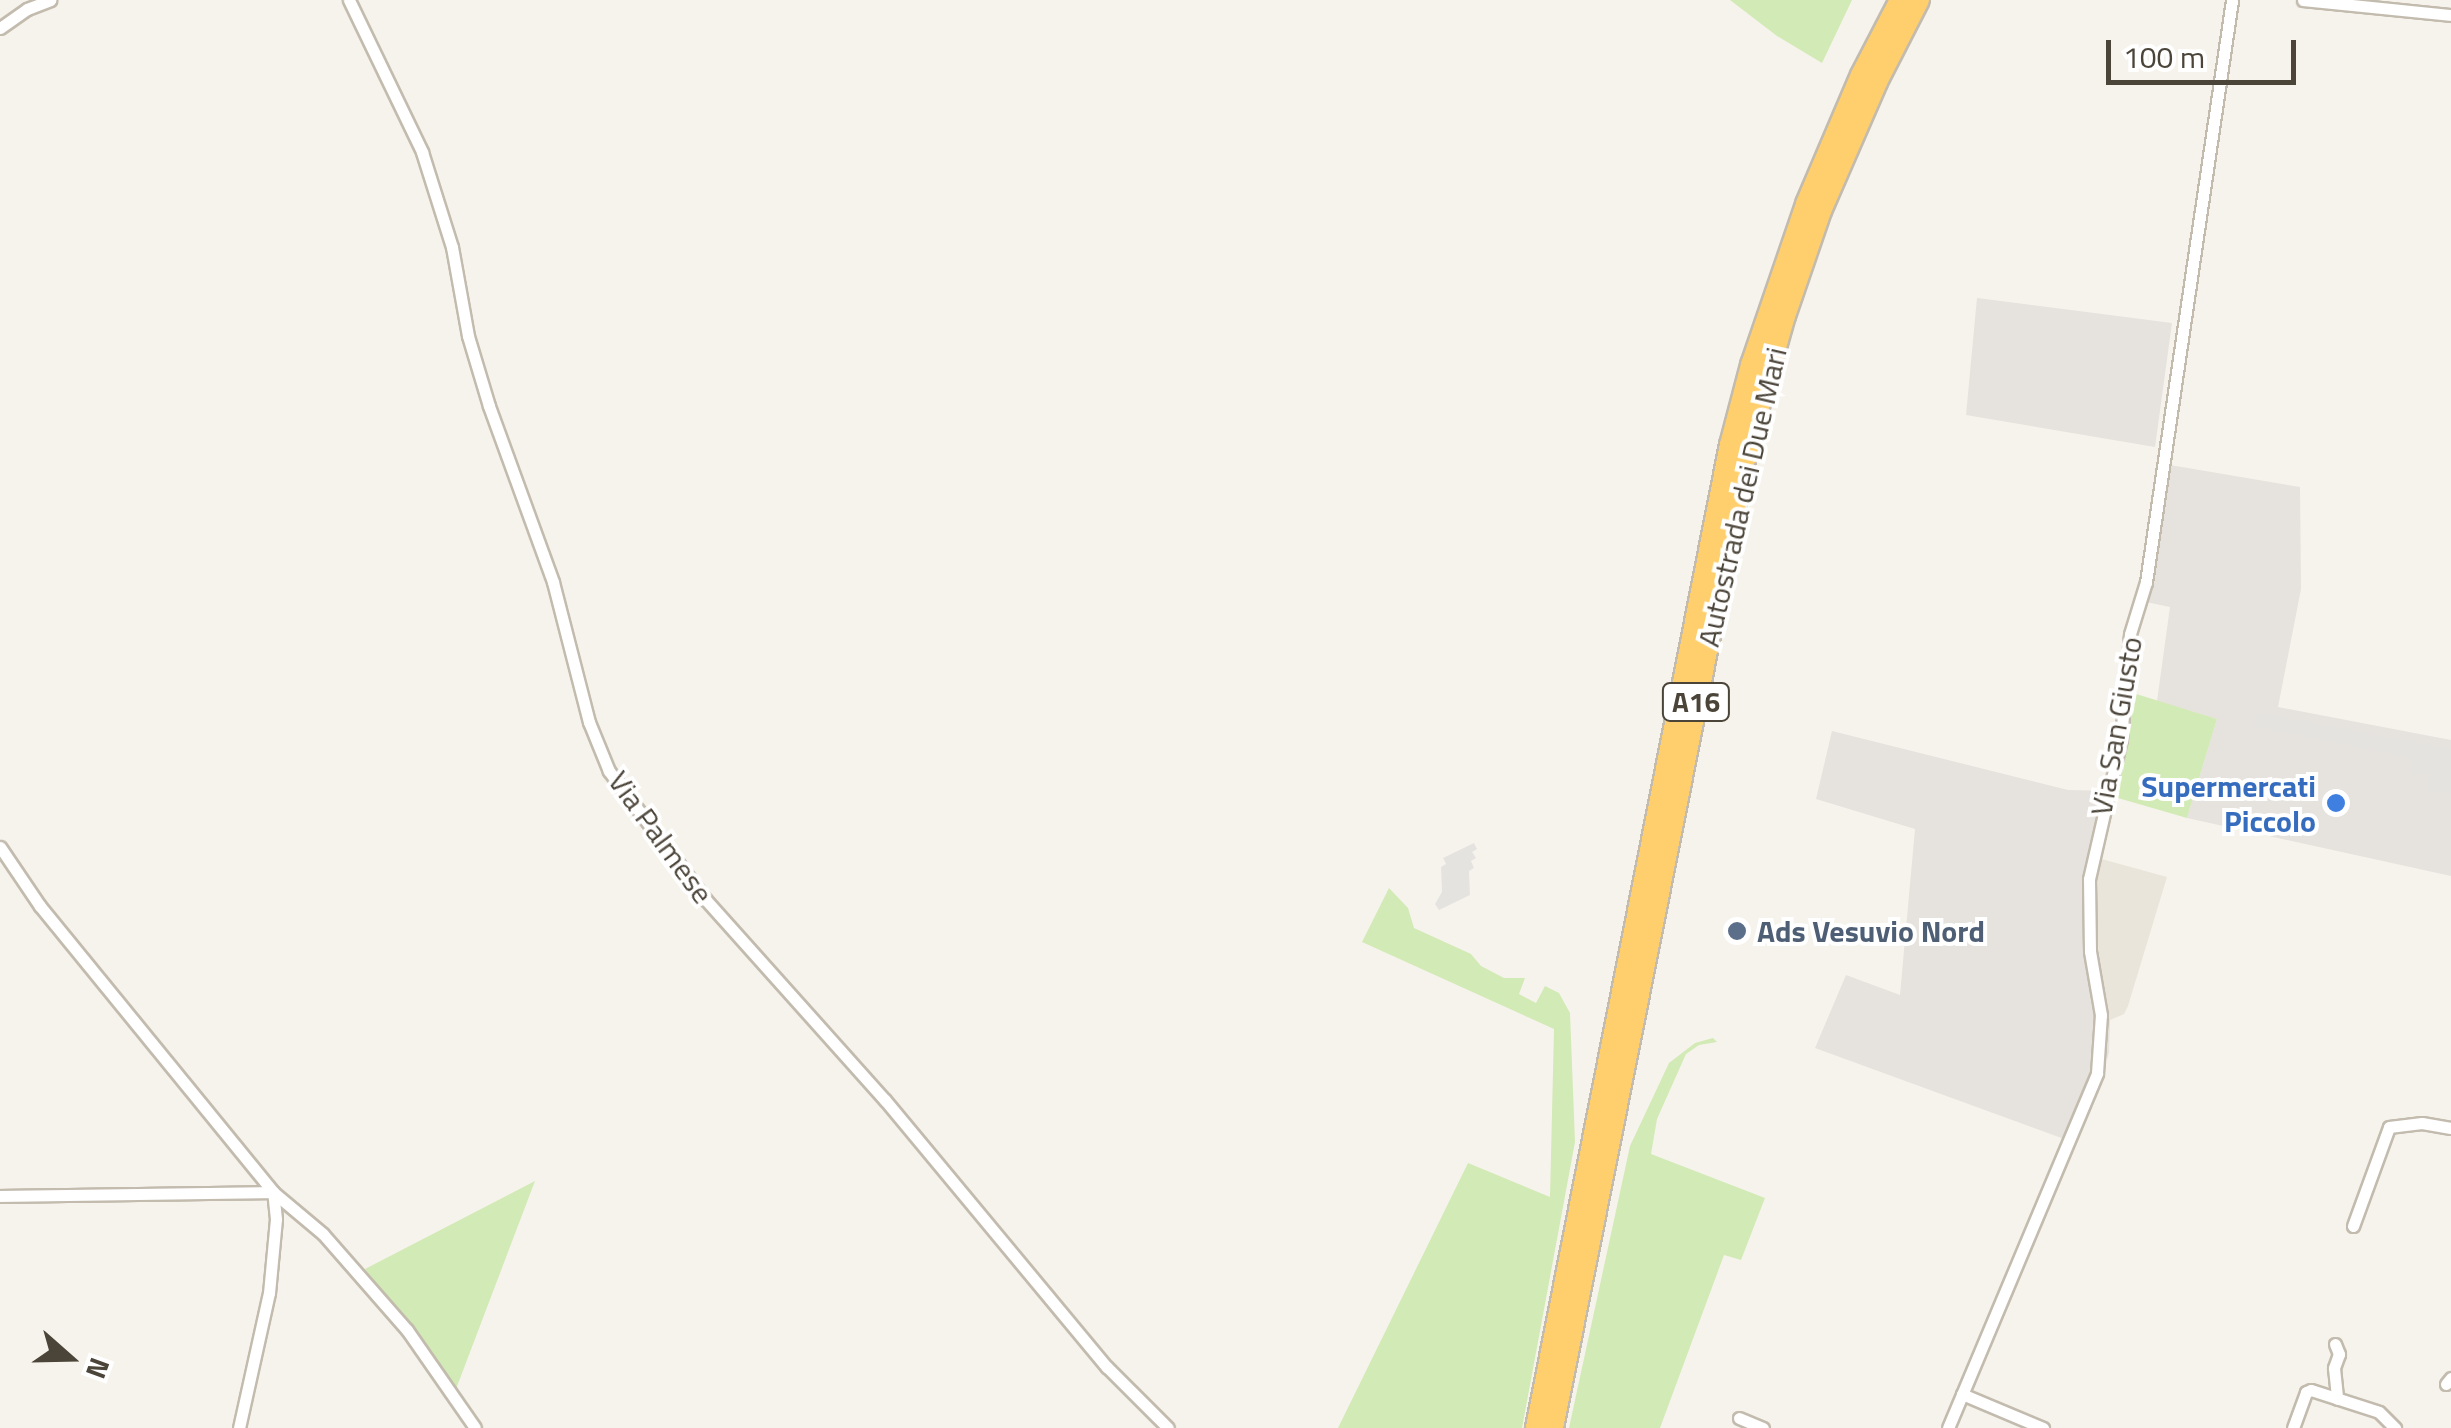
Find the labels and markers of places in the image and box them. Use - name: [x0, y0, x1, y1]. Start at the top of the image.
- place label: Supermercati Piccolo: [2141, 768, 2316, 838]
- marker: Supermercati Piccolo: [2325, 792, 2347, 814]
- place label: Ads Vesuvio Nord: [1757, 913, 1985, 949]
- marker: Ads Vesuvio Nord: [1726, 920, 1748, 942]

